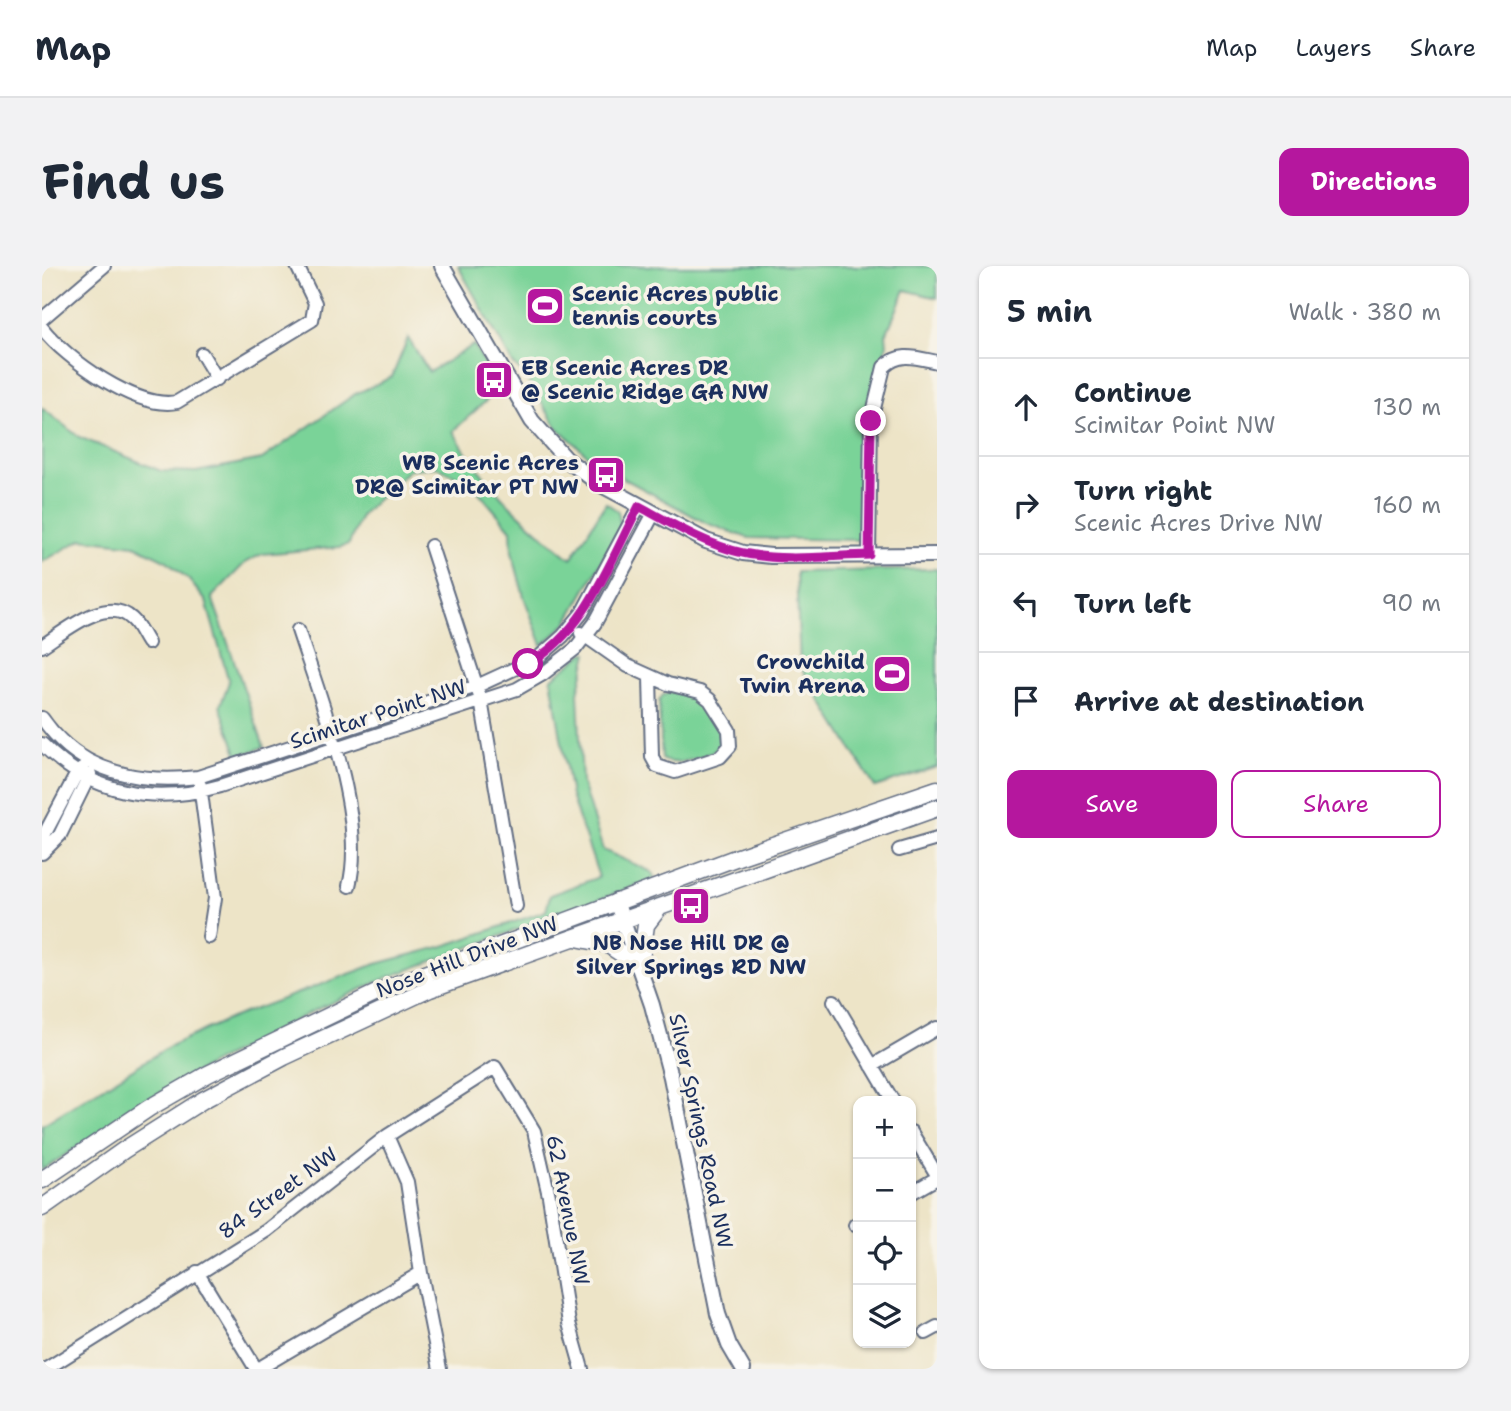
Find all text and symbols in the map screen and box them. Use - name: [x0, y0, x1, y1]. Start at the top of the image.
- text: Map: [35, 26, 111, 71]
- text: Map: [1206, 32, 1257, 64]
- text: Layers: [1295, 32, 1372, 64]
- text: Share: [1410, 32, 1476, 64]
- button: Directions: [1279, 148, 1469, 216]
- text: Find us: [42, 149, 225, 215]
- place label: Scenic Acres public tennis courts: [572, 280, 779, 332]
- sports icon: Scenic Acres public tennis courts: [524, 285, 566, 327]
- text: 5 min: [1007, 291, 1092, 332]
- text: Walk · 380 m: [1288, 297, 1441, 327]
- place label: EB Scenic Acres DR @ Scenic Ridge GA NW: [521, 354, 769, 406]
- bus stop icon: EB Scenic Acres DR @ Scenic Ridge GA NW: [473, 359, 515, 401]
- text: Continue: [1074, 375, 1192, 410]
- icon: ahead: [1007, 388, 1045, 426]
- text: 130 m: [1373, 392, 1441, 422]
- route end: [855, 405, 886, 436]
- text: Scimitar Point NW: [1074, 410, 1275, 440]
- place label: WB Scenic Acres DR@ Scimitar PT NW: [355, 449, 579, 501]
- bus stop icon: WB Scenic Acres DR@ Scimitar PT NW: [585, 454, 627, 496]
- text: Turn right: [1074, 473, 1212, 508]
- icon: right: [1007, 486, 1045, 524]
- text: 160 m: [1373, 490, 1441, 520]
- text: Scenic Acres Drive NW: [1074, 508, 1323, 538]
- icon: left: [1007, 584, 1045, 622]
- text: Turn left: [1074, 586, 1191, 621]
- text: 90 m: [1381, 588, 1441, 618]
- route start: [512, 648, 543, 679]
- place label: Crowchild Twin Arena: [740, 648, 866, 700]
- sports icon: Crowchild Twin Arena: [871, 653, 913, 695]
- street label: Scimitar Point NW: [286, 672, 470, 756]
- icon: arrive: [1007, 682, 1045, 720]
- text: Arrive at destination: [1074, 684, 1364, 719]
- button: Save: [1007, 770, 1217, 838]
- button: Share: [1231, 770, 1441, 838]
- bus stop icon: NB Nose Hill DR @ Silver Springs RD NW: [670, 885, 712, 927]
- street label: Nose Hill Drive NW: [372, 909, 562, 1005]
- place label: NB Nose Hill DR @ Silver Springs RD NW: [576, 929, 806, 981]
- street label: Silver Springs Road NW: [662, 1011, 740, 1251]
- map controls: [853, 1096, 916, 1348]
- button: +: [853, 1096, 916, 1159]
- street label: 62 Avenue NW: [540, 1132, 596, 1288]
- street label: 84 Street NW: [213, 1140, 343, 1246]
- button: −: [853, 1159, 916, 1222]
- button: locate: [853, 1222, 916, 1285]
- button: layers: [853, 1285, 916, 1348]

